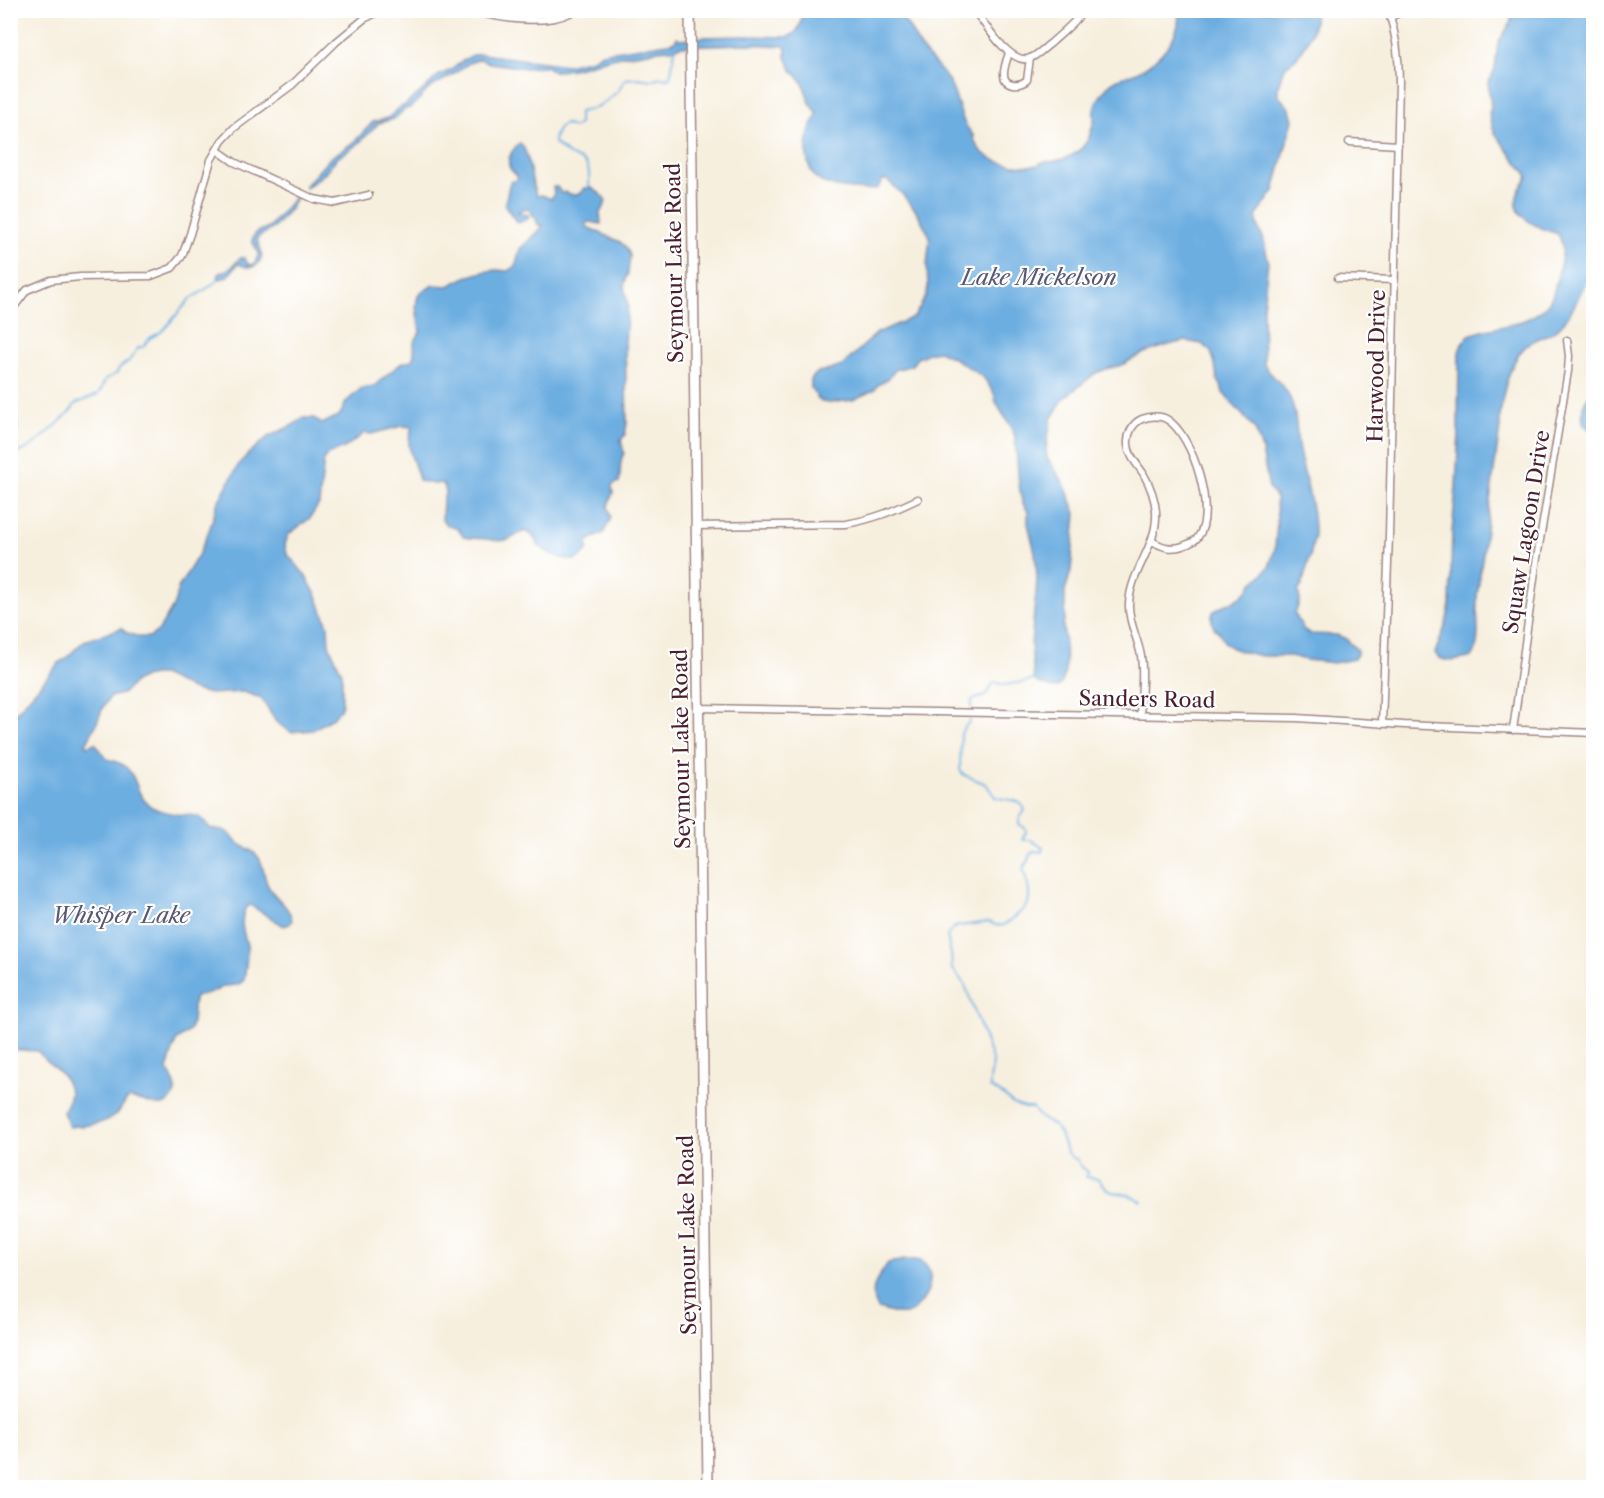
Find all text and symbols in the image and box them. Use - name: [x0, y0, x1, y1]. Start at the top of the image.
- street label: Seymour Lake Road: [660, 162, 688, 363]
- water label: Lake Mickelson: [959, 264, 1117, 291]
- street label: Harwood Drive: [1362, 289, 1390, 443]
- street label: Squaw Lagoon Drive: [1498, 428, 1554, 636]
- street label: Seymour Lake Road: [667, 648, 695, 849]
- street label: Sanders Road: [1078, 685, 1216, 713]
- water label: Whisper Lake: [52, 902, 192, 929]
- street label: Seymour Lake Road: [673, 1134, 701, 1335]

